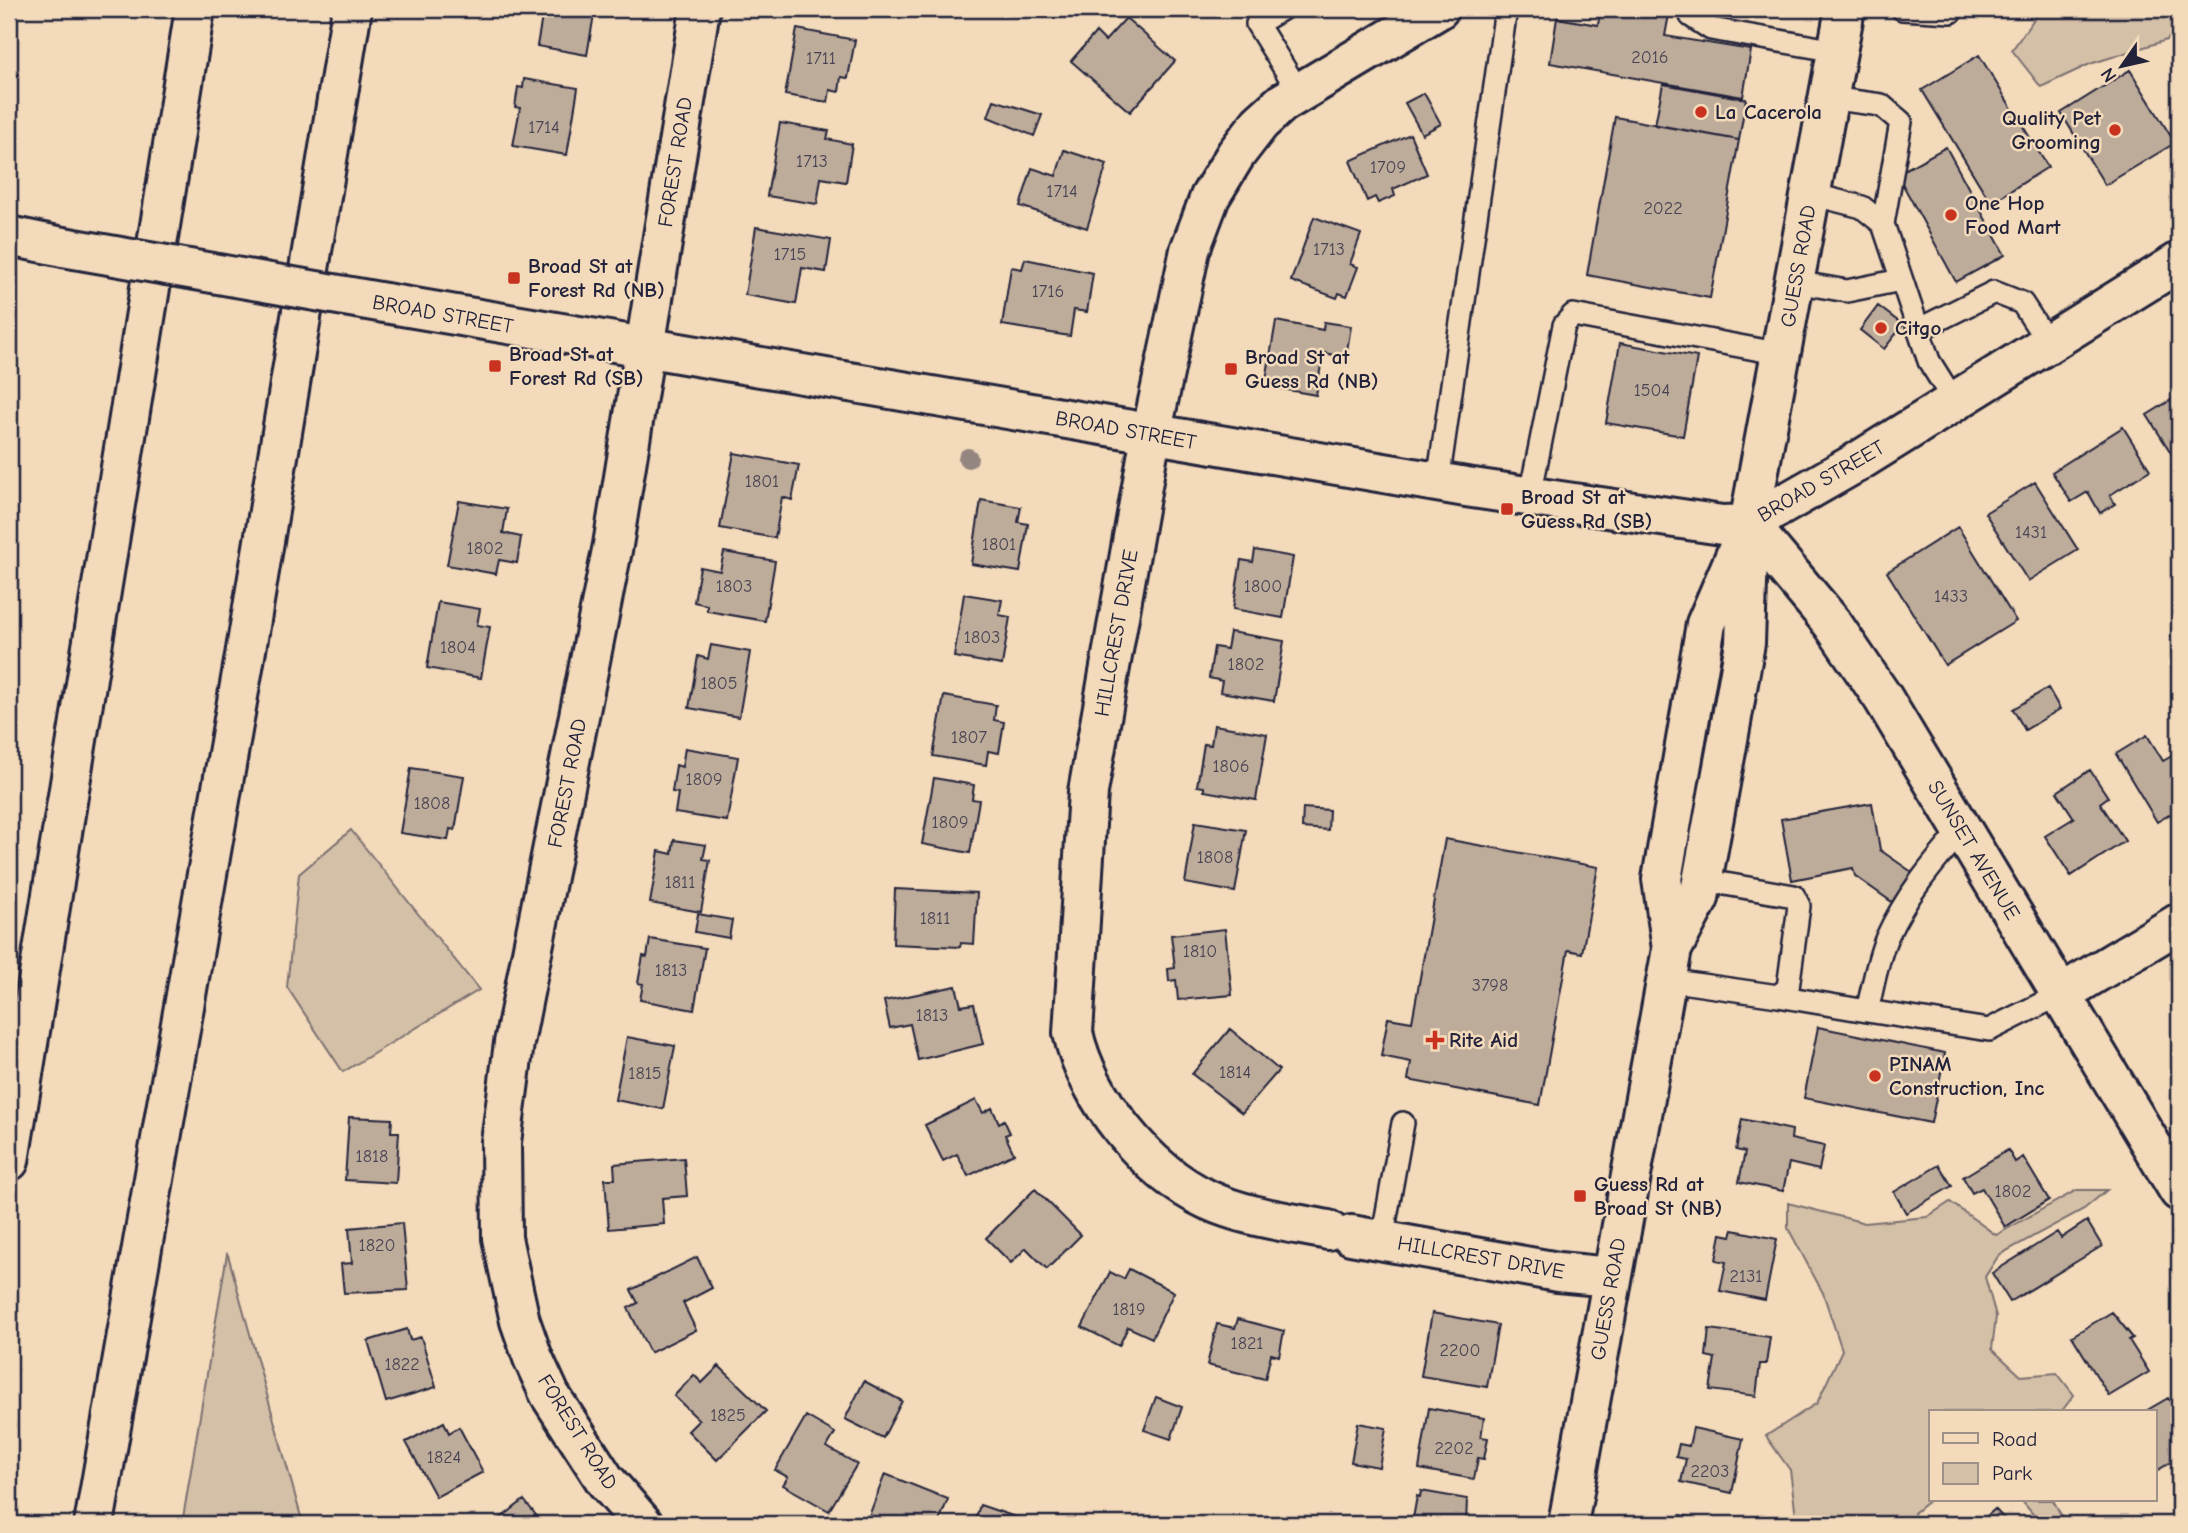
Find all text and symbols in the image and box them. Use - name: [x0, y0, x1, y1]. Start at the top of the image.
- north arrow: [2086, 32, 2156, 102]
- house number: 2016: [1631, 47, 1669, 68]
- house number: 1711: [806, 48, 836, 69]
- text: N: [2096, 64, 2121, 86]
- street label: FOREST ROAD: [653, 95, 697, 229]
- place label: La Cacerola: [1715, 100, 1822, 124]
- marker: La Cacerola: [1693, 104, 1709, 120]
- place label: Quality Pet Grooming: [2002, 106, 2102, 154]
- house number: 1714: [528, 117, 560, 138]
- marker: Quality Pet Grooming: [2107, 122, 2123, 138]
- house number: 1713: [796, 151, 828, 172]
- house number: 1709: [1370, 157, 1406, 178]
- house number: 1714: [1046, 181, 1078, 202]
- place label: One Hop Food Mart: [1965, 191, 2061, 239]
- house number: 2022: [1643, 198, 1683, 219]
- street label: GUESS ROAD: [1775, 203, 1821, 329]
- marker: One Hop Food Mart: [1943, 207, 1959, 223]
- house number: 1713: [1313, 239, 1345, 260]
- house number: 1715: [774, 244, 806, 265]
- place label: Broad St at Forest Rd (NB): [528, 254, 665, 302]
- marker: Broad St at Forest Rd (NB): [506, 270, 522, 286]
- house number: 1716: [1032, 281, 1064, 302]
- street label: BROAD STREET: [371, 290, 515, 338]
- place label: Citgo: [1895, 316, 1942, 340]
- marker: Citgo: [1873, 320, 1889, 336]
- place label: Broad St at Forest Rd (SB): [509, 342, 643, 390]
- place label: Broad St at Guess Rd (NB): [1245, 345, 1379, 393]
- marker: Broad St at Forest Rd (SB): [487, 358, 503, 374]
- marker: Broad St at Guess Rd (NB): [1223, 361, 1239, 377]
- house number: 1504: [1634, 380, 1670, 401]
- street label: BROAD STREET: [1054, 406, 1198, 454]
- street label: BROAD STREET: [1753, 435, 1889, 527]
- house number: 1801: [745, 471, 779, 492]
- place label: Broad St at Guess Rd (SB): [1521, 485, 1652, 533]
- marker: Broad St at Guess Rd (SB): [1499, 501, 1515, 517]
- house number: 1431: [2015, 522, 2047, 543]
- house number: 1801: [982, 534, 1016, 555]
- house number: 1802: [467, 538, 503, 559]
- street label: HILLCREST DRIVE: [1089, 548, 1143, 718]
- house number: 1803: [716, 576, 752, 597]
- house number: 1800: [1244, 576, 1282, 597]
- house number: 1433: [1934, 586, 1968, 607]
- house number: 1803: [964, 627, 1000, 648]
- house number: 1804: [440, 637, 476, 658]
- house number: 1802: [1228, 654, 1264, 675]
- house number: 1805: [700, 673, 738, 694]
- street label: FOREST ROAD: [543, 716, 591, 850]
- house number: 1807: [951, 727, 987, 748]
- house number: 1806: [1212, 756, 1250, 777]
- house number: 1809: [686, 769, 722, 790]
- street label: SUNSET AVENUE: [1923, 776, 2025, 924]
- house number: 1808: [414, 793, 450, 814]
- house number: 1809: [932, 812, 968, 833]
- house number: 1808: [1197, 847, 1233, 868]
- house number: 1811: [665, 872, 695, 893]
- house number: 1811: [920, 908, 950, 929]
- house number: 1810: [1183, 941, 1217, 962]
- house number: 1813: [655, 960, 687, 981]
- house number: 3798: [1472, 975, 1508, 996]
- house number: 1813: [916, 1005, 948, 1026]
- place label: Rite Aid: [1449, 1028, 1518, 1052]
- marker: Rite Aid: [1427, 1032, 1443, 1048]
- place label: PINAM Construction, Inc: [1889, 1052, 2045, 1100]
- house number: 1814: [1219, 1062, 1251, 1083]
- house number: 1815: [628, 1063, 662, 1084]
- marker: PINAM Construction, Inc: [1867, 1068, 1883, 1084]
- house number: 1818: [356, 1146, 388, 1167]
- place label: Guess Rd at Broad St (NB): [1594, 1172, 1722, 1220]
- house number: 1802: [1995, 1181, 2031, 1202]
- marker: Guess Rd at Broad St (NB): [1572, 1188, 1588, 1204]
- street label: HILLCREST DRIVE: [1396, 1230, 1566, 1284]
- house number: 1820: [359, 1235, 395, 1256]
- street label: GUESS ROAD: [1585, 1236, 1631, 1362]
- house number: 2131: [1730, 1266, 1762, 1287]
- house number: 1819: [1112, 1299, 1146, 1320]
- house number: 1821: [1231, 1333, 1263, 1354]
- house number: 2200: [1440, 1340, 1480, 1361]
- house number: 1822: [384, 1354, 420, 1375]
- street label: FOREST ROAD: [533, 1370, 623, 1494]
- house number: 1825: [710, 1405, 746, 1426]
- legend: [1929, 1410, 2156, 1502]
- text: Road: [1992, 1427, 2037, 1451]
- house number: 2202: [1434, 1438, 1474, 1459]
- house number: 1824: [427, 1447, 461, 1468]
- house number: 2203: [1691, 1461, 1729, 1482]
- text: Park: [1992, 1461, 2032, 1485]

